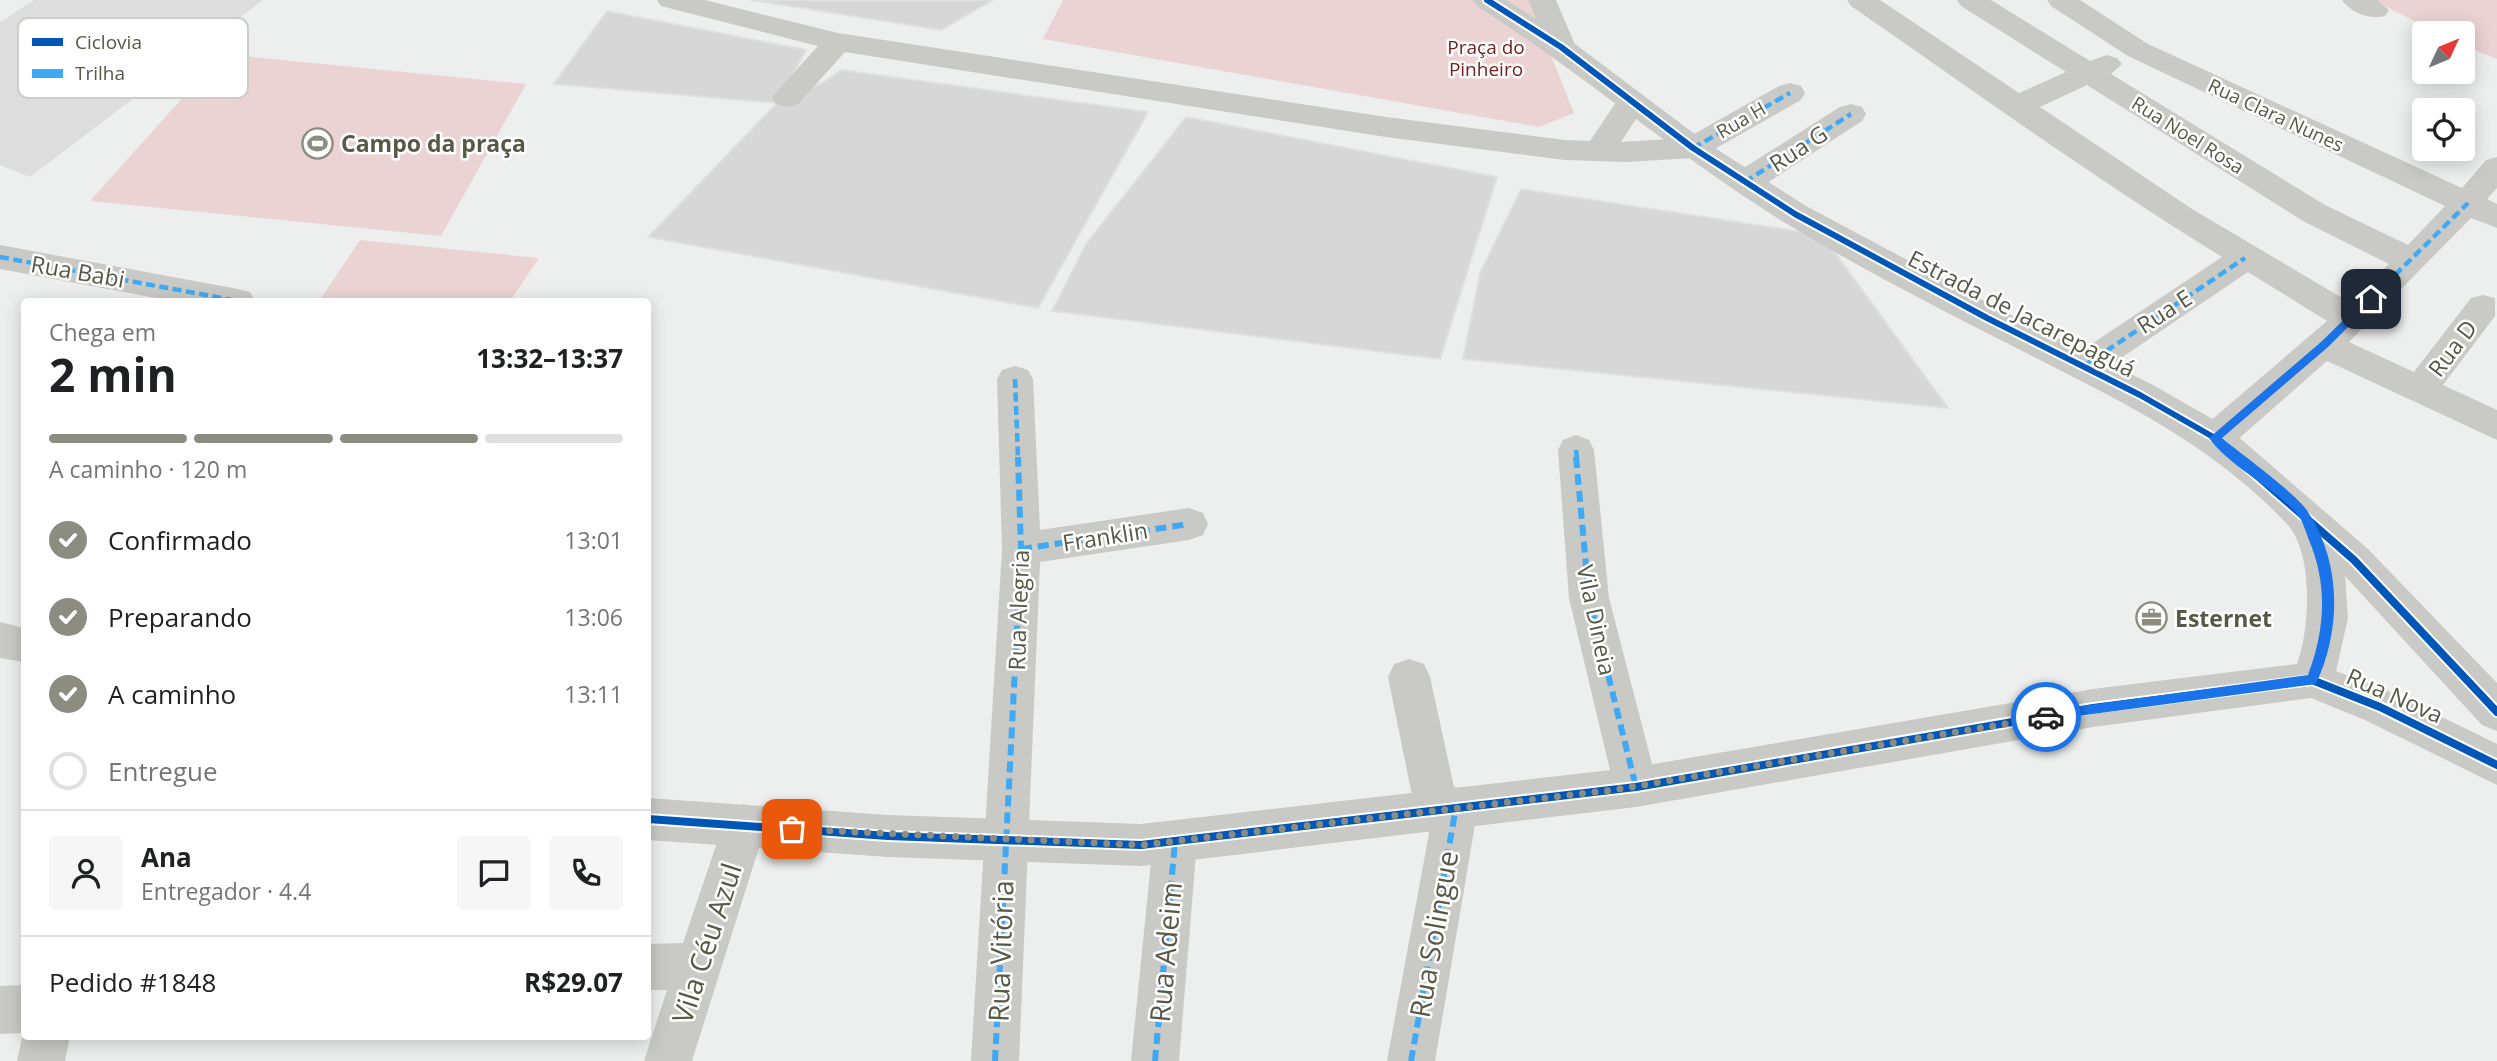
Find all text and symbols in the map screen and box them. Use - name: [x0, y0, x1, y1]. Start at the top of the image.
- legend: [18, 18, 248, 98]
- north arrow: [2412, 21, 2474, 84]
- map controls: [2412, 21, 2475, 161]
- text: Ciclovia: [75, 29, 142, 55]
- park label: Praça do Pinheiro: [1447, 34, 1525, 82]
- text: Trilha: [75, 60, 125, 86]
- street label: Rua Clara Nunes: [2204, 72, 2348, 158]
- street label: Rua Noel Rosa: [2127, 90, 2249, 180]
- street label: Rua H: [1712, 96, 1770, 144]
- button: locate: [2412, 98, 2475, 161]
- street label: Rua G: [1763, 117, 1833, 179]
- sports icon: Campo da praça: [301, 126, 335, 160]
- place label: Campo da praça: [341, 127, 526, 159]
- street label: Estrada de Jacarepaguá: [1903, 242, 2141, 384]
- street label: Rua Babi: [29, 247, 127, 295]
- pin: [2341, 269, 2401, 329]
- icon: home: [2352, 280, 2390, 318]
- street label: Rua E: [2130, 281, 2198, 341]
- street label: Rua D: [2420, 313, 2484, 383]
- text: Chega em: [49, 316, 156, 348]
- text: 13:32–13:37: [476, 340, 623, 376]
- text: 2 min: [49, 343, 177, 405]
- text: A caminho · 120 m: [49, 453, 247, 485]
- street label: Franklin: [1060, 513, 1150, 559]
- icon: check: [49, 521, 87, 559]
- text: Confirmado: [108, 522, 252, 558]
- text: 13:01: [564, 524, 623, 556]
- street label: Rua Alegria: [1000, 549, 1036, 671]
- street label: Vila Dineia: [1570, 562, 1624, 678]
- icon: check: [49, 598, 87, 636]
- text: Preparando: [108, 599, 252, 635]
- text: 13:06: [564, 601, 623, 633]
- office icon: Esternet: [2135, 601, 2169, 635]
- place label: Esternet: [2175, 602, 2272, 634]
- street label: Rua Nova: [2342, 660, 2448, 730]
- icon: check: [49, 675, 87, 713]
- text: A caminho: [108, 676, 236, 712]
- text: 13:11: [564, 678, 623, 710]
- courier: [2011, 682, 2081, 752]
- icon: car: [2027, 698, 2065, 736]
- text: Entregue: [108, 753, 218, 789]
- pin: [762, 799, 822, 859]
- icon: bag: [773, 810, 811, 848]
- button: person: [49, 836, 123, 910]
- button: chat: [457, 836, 531, 910]
- button: phone: [549, 836, 623, 910]
- text: Ana: [141, 839, 192, 875]
- street label: Rua Solingue: [1400, 848, 1466, 1020]
- street label: Vila Céu Azul: [662, 858, 750, 1028]
- text: Entregador · 4.4: [141, 875, 311, 907]
- street label: Rua Vitória: [979, 879, 1021, 1023]
- street label: Rua Adeim: [1140, 880, 1190, 1024]
- text: Pedido #1848: [49, 964, 216, 1000]
- text: R$29.07: [524, 964, 623, 1000]

